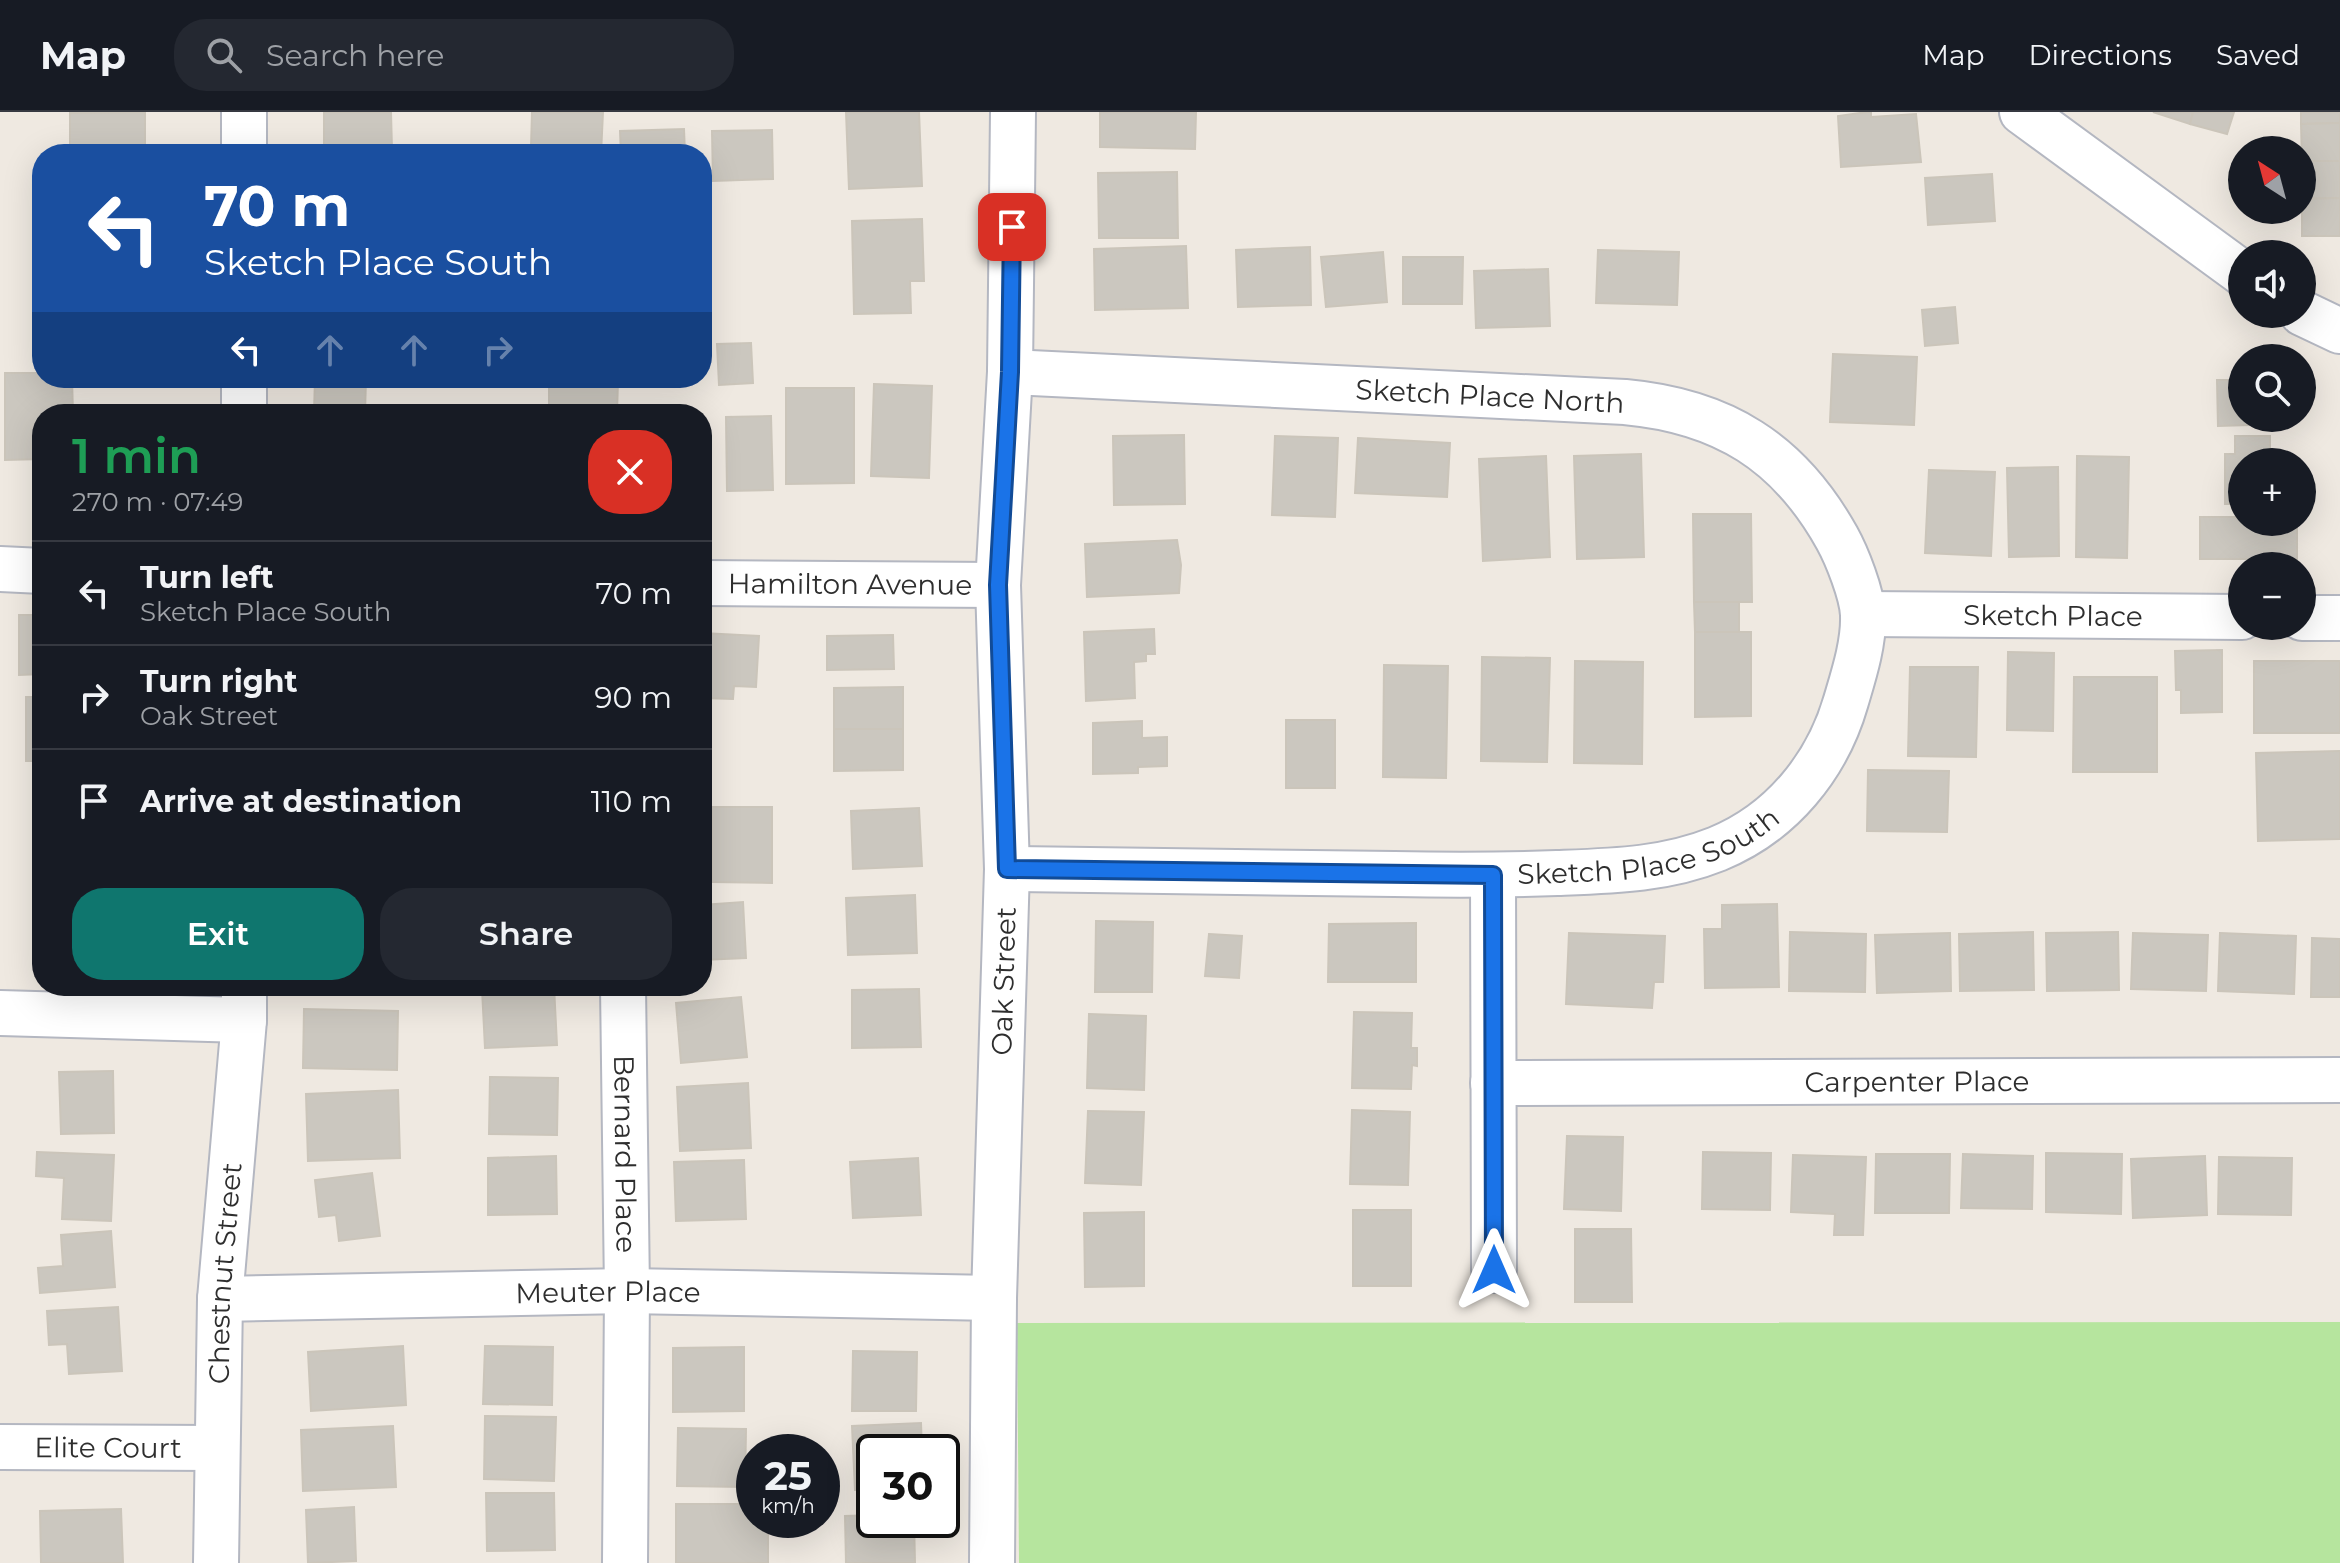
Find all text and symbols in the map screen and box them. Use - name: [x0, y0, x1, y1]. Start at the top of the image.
- search box: [174, 19, 734, 91]
- text: Map: [40, 32, 126, 79]
- icon: search: [202, 33, 246, 77]
- text: Search here: [266, 37, 444, 74]
- text: Map: [1922, 38, 1984, 72]
- text: Directions: [2028, 38, 2172, 72]
- text: Saved: [2216, 38, 2300, 72]
- north arrow: [2228, 136, 2316, 224]
- map controls: [2228, 136, 2316, 640]
- text: 70 m: [204, 172, 350, 240]
- icon: left: [72, 176, 176, 280]
- pin: [978, 193, 1046, 261]
- icon: arrive: [990, 205, 1034, 249]
- text: Sketch Place South: [204, 240, 552, 284]
- button: sound: [2228, 240, 2316, 328]
- icon: left: [224, 328, 268, 372]
- icon: ahead: [308, 328, 352, 372]
- icon: ahead: [392, 328, 436, 372]
- icon: right: [476, 328, 520, 372]
- button: search: [2228, 344, 2316, 432]
- street label: Sketch Place North: [1355, 372, 1625, 420]
- text: 1 min: [72, 427, 201, 485]
- button: close: [588, 430, 672, 514]
- button: +: [2228, 448, 2316, 536]
- text: 270 m · 07:49: [72, 486, 243, 518]
- button: −: [2228, 552, 2316, 640]
- text: Turn left: [140, 559, 273, 596]
- street label: Hamilton Avenue: [728, 566, 972, 602]
- icon: left: [72, 571, 116, 615]
- text: 70 m: [595, 575, 672, 612]
- text: Sketch Place South: [140, 596, 391, 628]
- street label: Sketch Place: [1963, 598, 2143, 633]
- text: Turn right: [140, 663, 297, 700]
- icon: right: [72, 675, 116, 719]
- text: 90 m: [594, 679, 672, 716]
- text: Oak Street: [140, 700, 278, 732]
- icon: arrive: [72, 779, 116, 823]
- text: Arrive at destination: [140, 783, 462, 820]
- text: 110 m: [591, 783, 672, 820]
- street label: Sketch Place South: [1517, 800, 1786, 891]
- button: Exit: [72, 888, 364, 980]
- button: Share: [380, 888, 672, 980]
- street label: Oak Street: [984, 906, 1023, 1056]
- street label: Bernard Place: [607, 1055, 644, 1253]
- street label: Carpenter Place: [1804, 1064, 2030, 1099]
- street label: Chestnut Street: [202, 1161, 249, 1384]
- position arrow: [1452, 1228, 1536, 1312]
- street label: Meuter Place: [515, 1274, 701, 1310]
- street label: Elite Court: [34, 1430, 182, 1465]
- speed limit sign: 30: [856, 1434, 960, 1538]
- text: 25: [764, 1451, 812, 1500]
- text: km/h: [761, 1494, 815, 1518]

